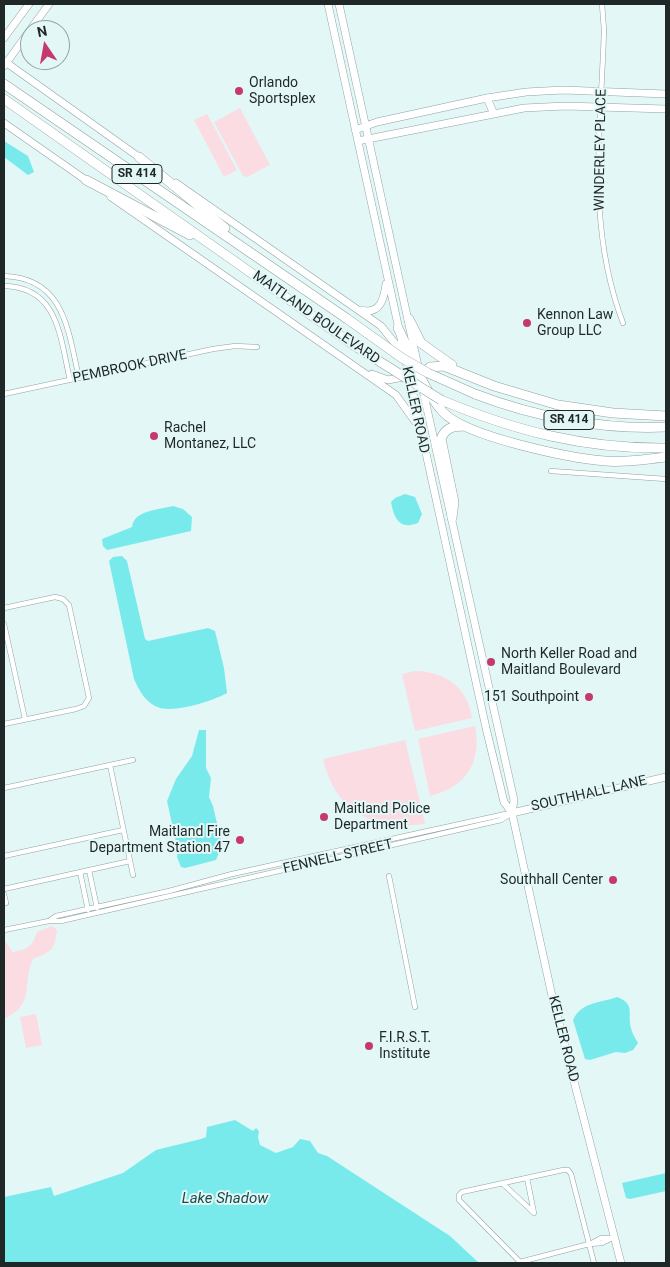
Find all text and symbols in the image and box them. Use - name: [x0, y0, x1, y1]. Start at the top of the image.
- north arrow: [20, 20, 70, 70]
- text: N: [36, 22, 49, 40]
- place label: Orlando Sportsplex: [249, 75, 316, 108]
- marker: Orlando Sportsplex: [233, 85, 245, 97]
- street label: WINDERLEY PLACE: [592, 89, 610, 211]
- road number: SR 414: [112, 164, 162, 183]
- street label: MAITLAND BOULEVARD: [249, 268, 383, 368]
- place label: Kennon Law Group LLC: [537, 307, 613, 340]
- marker: Kennon Law Group LLC: [521, 317, 533, 329]
- street label: PEMBROOK DRIVE: [71, 347, 189, 387]
- street label: KELLER ROAD: [398, 365, 432, 455]
- road number: SR 414: [544, 410, 594, 430]
- place label: Rachel Montanez, LLC: [164, 420, 256, 452]
- marker: Rachel Montanez, LLC: [148, 430, 160, 442]
- place label: North Keller Road and Maitland Boulevard: [501, 646, 637, 679]
- marker: North Keller Road and Maitland Boulevard: [485, 656, 497, 668]
- place label: 151 Southpoint: [484, 689, 579, 705]
- marker: 151 Southpoint: [583, 691, 595, 703]
- street label: SOUTHHALL LANE: [530, 773, 648, 815]
- place label: Maitland Police Department: [334, 801, 430, 834]
- marker: Maitland Police Department: [318, 811, 330, 823]
- place label: Maitland Fire Department Station 47: [89, 824, 230, 856]
- marker: Maitland Fire Department Station 47: [234, 834, 246, 846]
- street label: FENNELL STREET: [282, 836, 394, 878]
- place label: Southhall Center: [500, 872, 603, 888]
- marker: Southhall Center: [607, 874, 619, 886]
- street label: KELLER ROAD: [544, 994, 582, 1084]
- place label: F.I.R.S.T. Institute: [379, 1030, 431, 1062]
- marker: F.I.R.S.T. Institute: [363, 1040, 375, 1052]
- water label: Lake Shadow: [182, 1190, 268, 1208]

